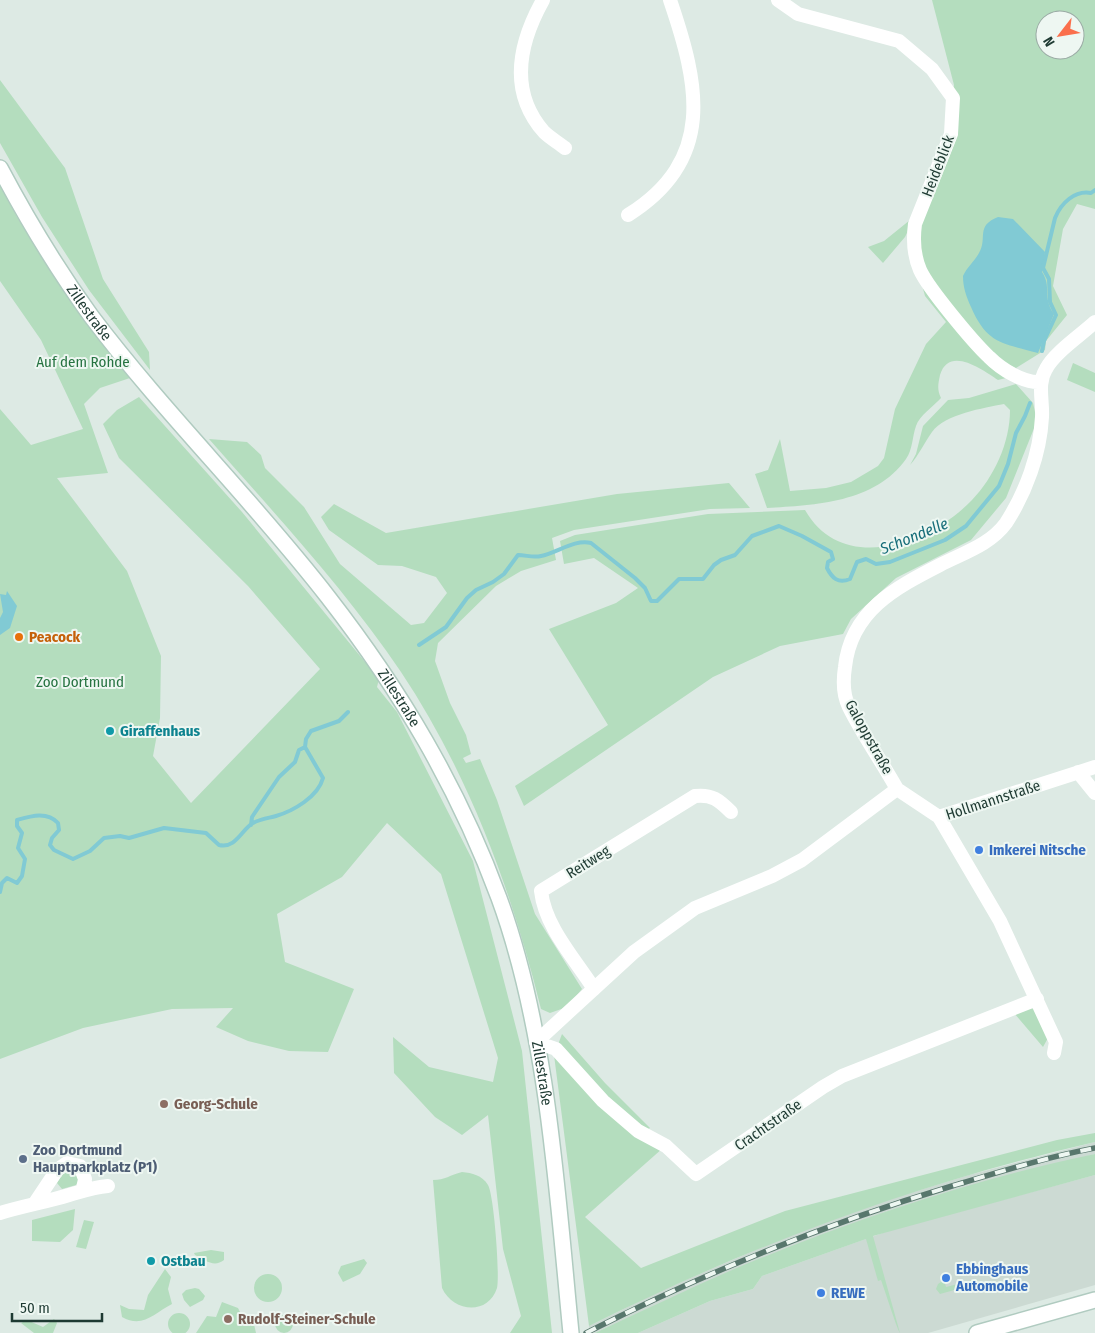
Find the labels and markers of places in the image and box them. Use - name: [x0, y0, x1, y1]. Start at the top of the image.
- place label: Peacock: [29, 628, 80, 646]
- marker: Peacock: [13, 631, 25, 643]
- place label: Giraffenhaus: [120, 722, 201, 740]
- marker: Giraffenhaus: [104, 725, 116, 737]
- place label: Imkerei Nitsche: [989, 841, 1086, 859]
- marker: Imkerei Nitsche: [973, 844, 985, 856]
- place label: Georg-Schule: [174, 1095, 258, 1113]
- marker: Georg-Schule: [158, 1098, 170, 1110]
- place label: Zoo Dortmund Hauptparkplatz (P1): [33, 1141, 157, 1176]
- marker: Zoo Dortmund Hauptparkplatz (P1): [17, 1153, 29, 1165]
- place label: Ostbau: [161, 1252, 206, 1270]
- marker: Ostbau: [145, 1255, 157, 1267]
- place label: Ebbinghaus Automobile: [955, 1260, 1029, 1295]
- marker: Ebbinghaus Automobile: [940, 1272, 952, 1284]
- place label: REWE: [831, 1284, 865, 1302]
- marker: REWE: [815, 1287, 827, 1299]
- place label: Rudolf-Steiner-Schule: [238, 1310, 376, 1328]
- marker: Rudolf-Steiner-Schule: [222, 1313, 234, 1325]

